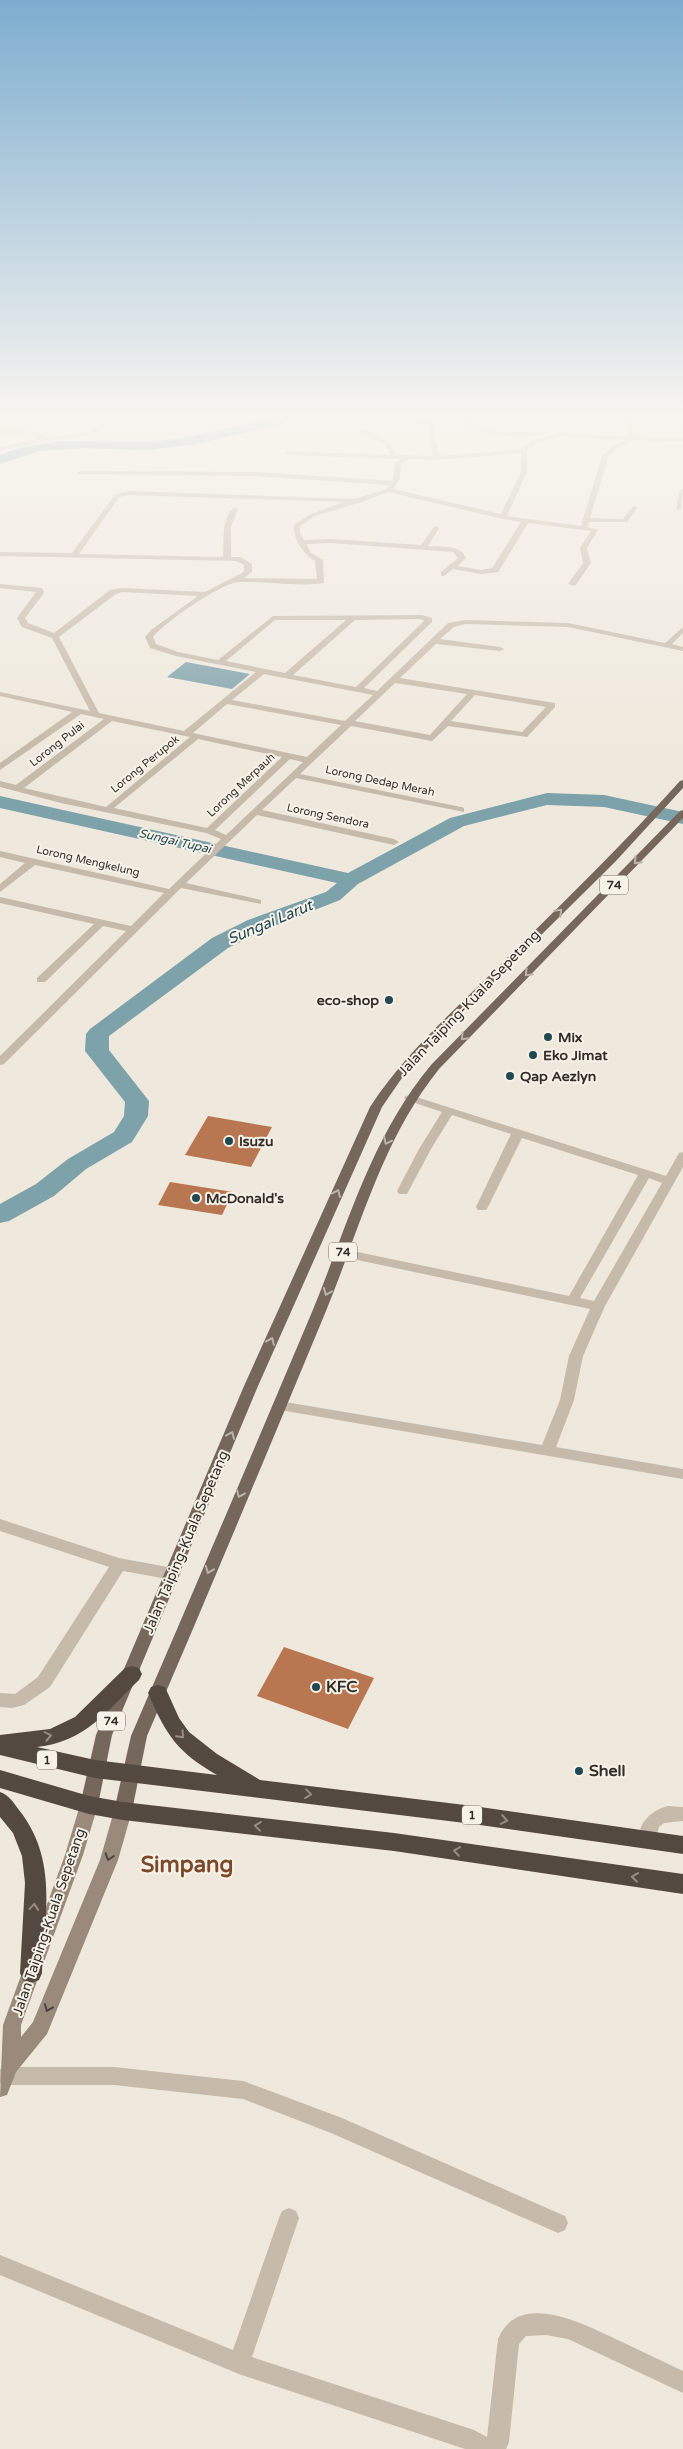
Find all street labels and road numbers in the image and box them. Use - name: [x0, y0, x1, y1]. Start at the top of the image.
- street label: Lorong Pulai: [27, 719, 87, 769]
- street label: Lorong Perupok: [108, 732, 182, 796]
- street label: Lorong Merpauh: [205, 750, 277, 820]
- street label: Lorong Dedap Merah: [324, 763, 436, 799]
- street label: Lorong Sendora: [286, 801, 370, 831]
- street label: Lorong Mengkelung: [35, 843, 141, 879]
- road number: 74: [600, 876, 628, 894]
- street label: Jalan Taiping-Kuala Sepetang: [395, 926, 543, 1080]
- road number: 74: [329, 1242, 357, 1262]
- street label: Jalan Taiping-Kuala Sepetang: [140, 1448, 232, 1636]
- road number: 74: [97, 1712, 125, 1730]
- road number: 1: [37, 1750, 57, 1770]
- road number: 1: [462, 1806, 482, 1824]
- street label: Jalan Taiping-Kuala Sepetang: [9, 1826, 89, 2018]

